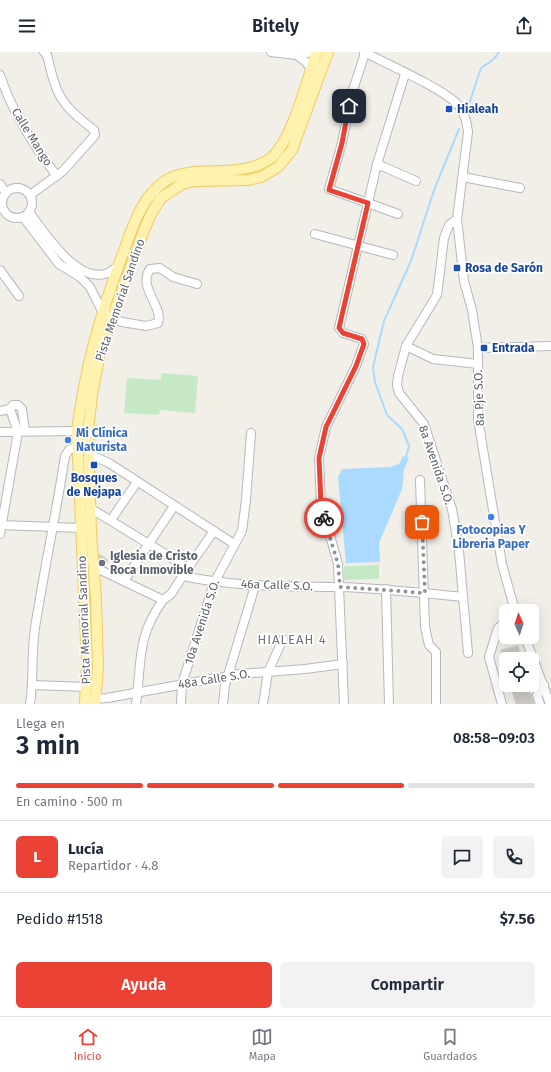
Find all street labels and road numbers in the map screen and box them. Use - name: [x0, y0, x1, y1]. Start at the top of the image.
- street label: Calle Mango: [9, 105, 55, 169]
- street label: Pista Memorial Sandino: [92, 237, 148, 363]
- street label: 8a Pje S.O.: [471, 370, 487, 426]
- street label: 8a Avenida S.O.: [416, 423, 456, 507]
- street label: Pista Memorial Sandino: [75, 555, 93, 685]
- street label: 46a Calle S.O.: [241, 577, 313, 593]
- street label: 10a Avenida S.O.: [182, 578, 222, 666]
- street label: 48a Calle S.O.: [177, 666, 251, 692]

